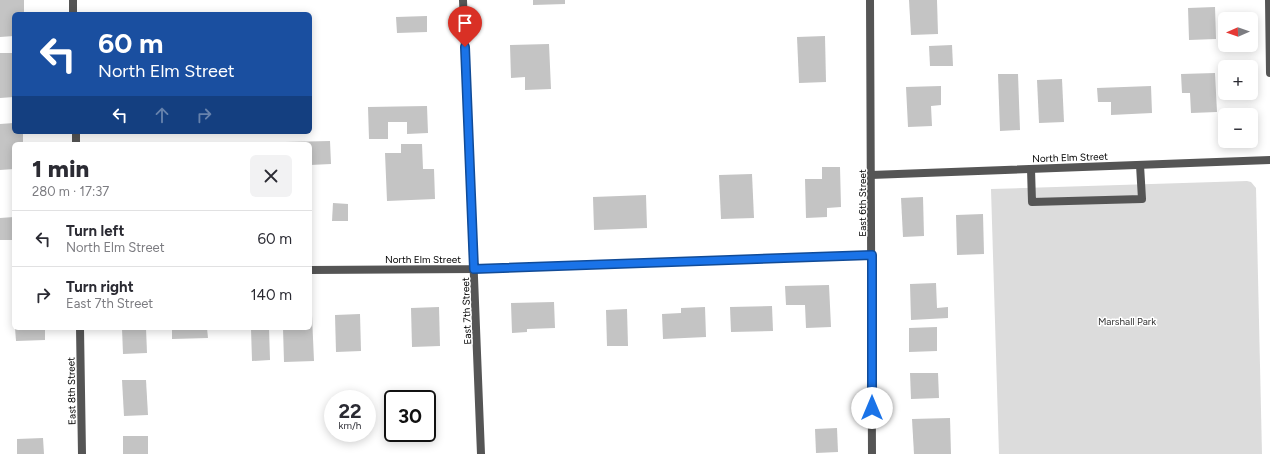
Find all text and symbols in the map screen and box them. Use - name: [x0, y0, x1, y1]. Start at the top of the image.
- pin: [448, 6, 482, 47]
- icon: arrive: [454, 12, 476, 34]
- north arrow: [1218, 12, 1258, 52]
- map controls: [1218, 12, 1258, 148]
- text: 60 m: [98, 26, 163, 60]
- icon: left: [32, 28, 84, 80]
- text: North Elm Street: [98, 60, 235, 82]
- button: +: [1218, 60, 1258, 100]
- icon: left: [109, 104, 131, 126]
- icon: ahead: [151, 104, 173, 126]
- icon: right: [193, 104, 215, 126]
- button: −: [1218, 108, 1258, 148]
- street label: North Elm Street: [1032, 150, 1108, 165]
- text: 1 min: [32, 154, 89, 183]
- button: close: [250, 155, 292, 197]
- street label: East 6th Street: [856, 169, 869, 237]
- text: 280 m · 17:37: [32, 184, 109, 199]
- text: Turn left: [66, 222, 124, 240]
- icon: left: [32, 228, 54, 250]
- text: 60 m: [257, 230, 292, 248]
- text: North Elm Street: [66, 240, 165, 255]
- street label: North Elm Street: [385, 253, 461, 266]
- street label: East 7th Street: [459, 277, 474, 345]
- text: Turn right: [66, 278, 134, 296]
- icon: right: [32, 284, 54, 306]
- text: 140 m: [250, 286, 292, 304]
- text: East 7th Street: [66, 296, 153, 311]
- park label: Marshall Park: [1098, 315, 1156, 328]
- street label: East 8th Street: [64, 357, 79, 425]
- position arrow: [851, 387, 893, 429]
- speed limit sign: 30: [384, 390, 436, 442]
- text: 22: [338, 399, 362, 423]
- text: km/h: [339, 419, 361, 432]

